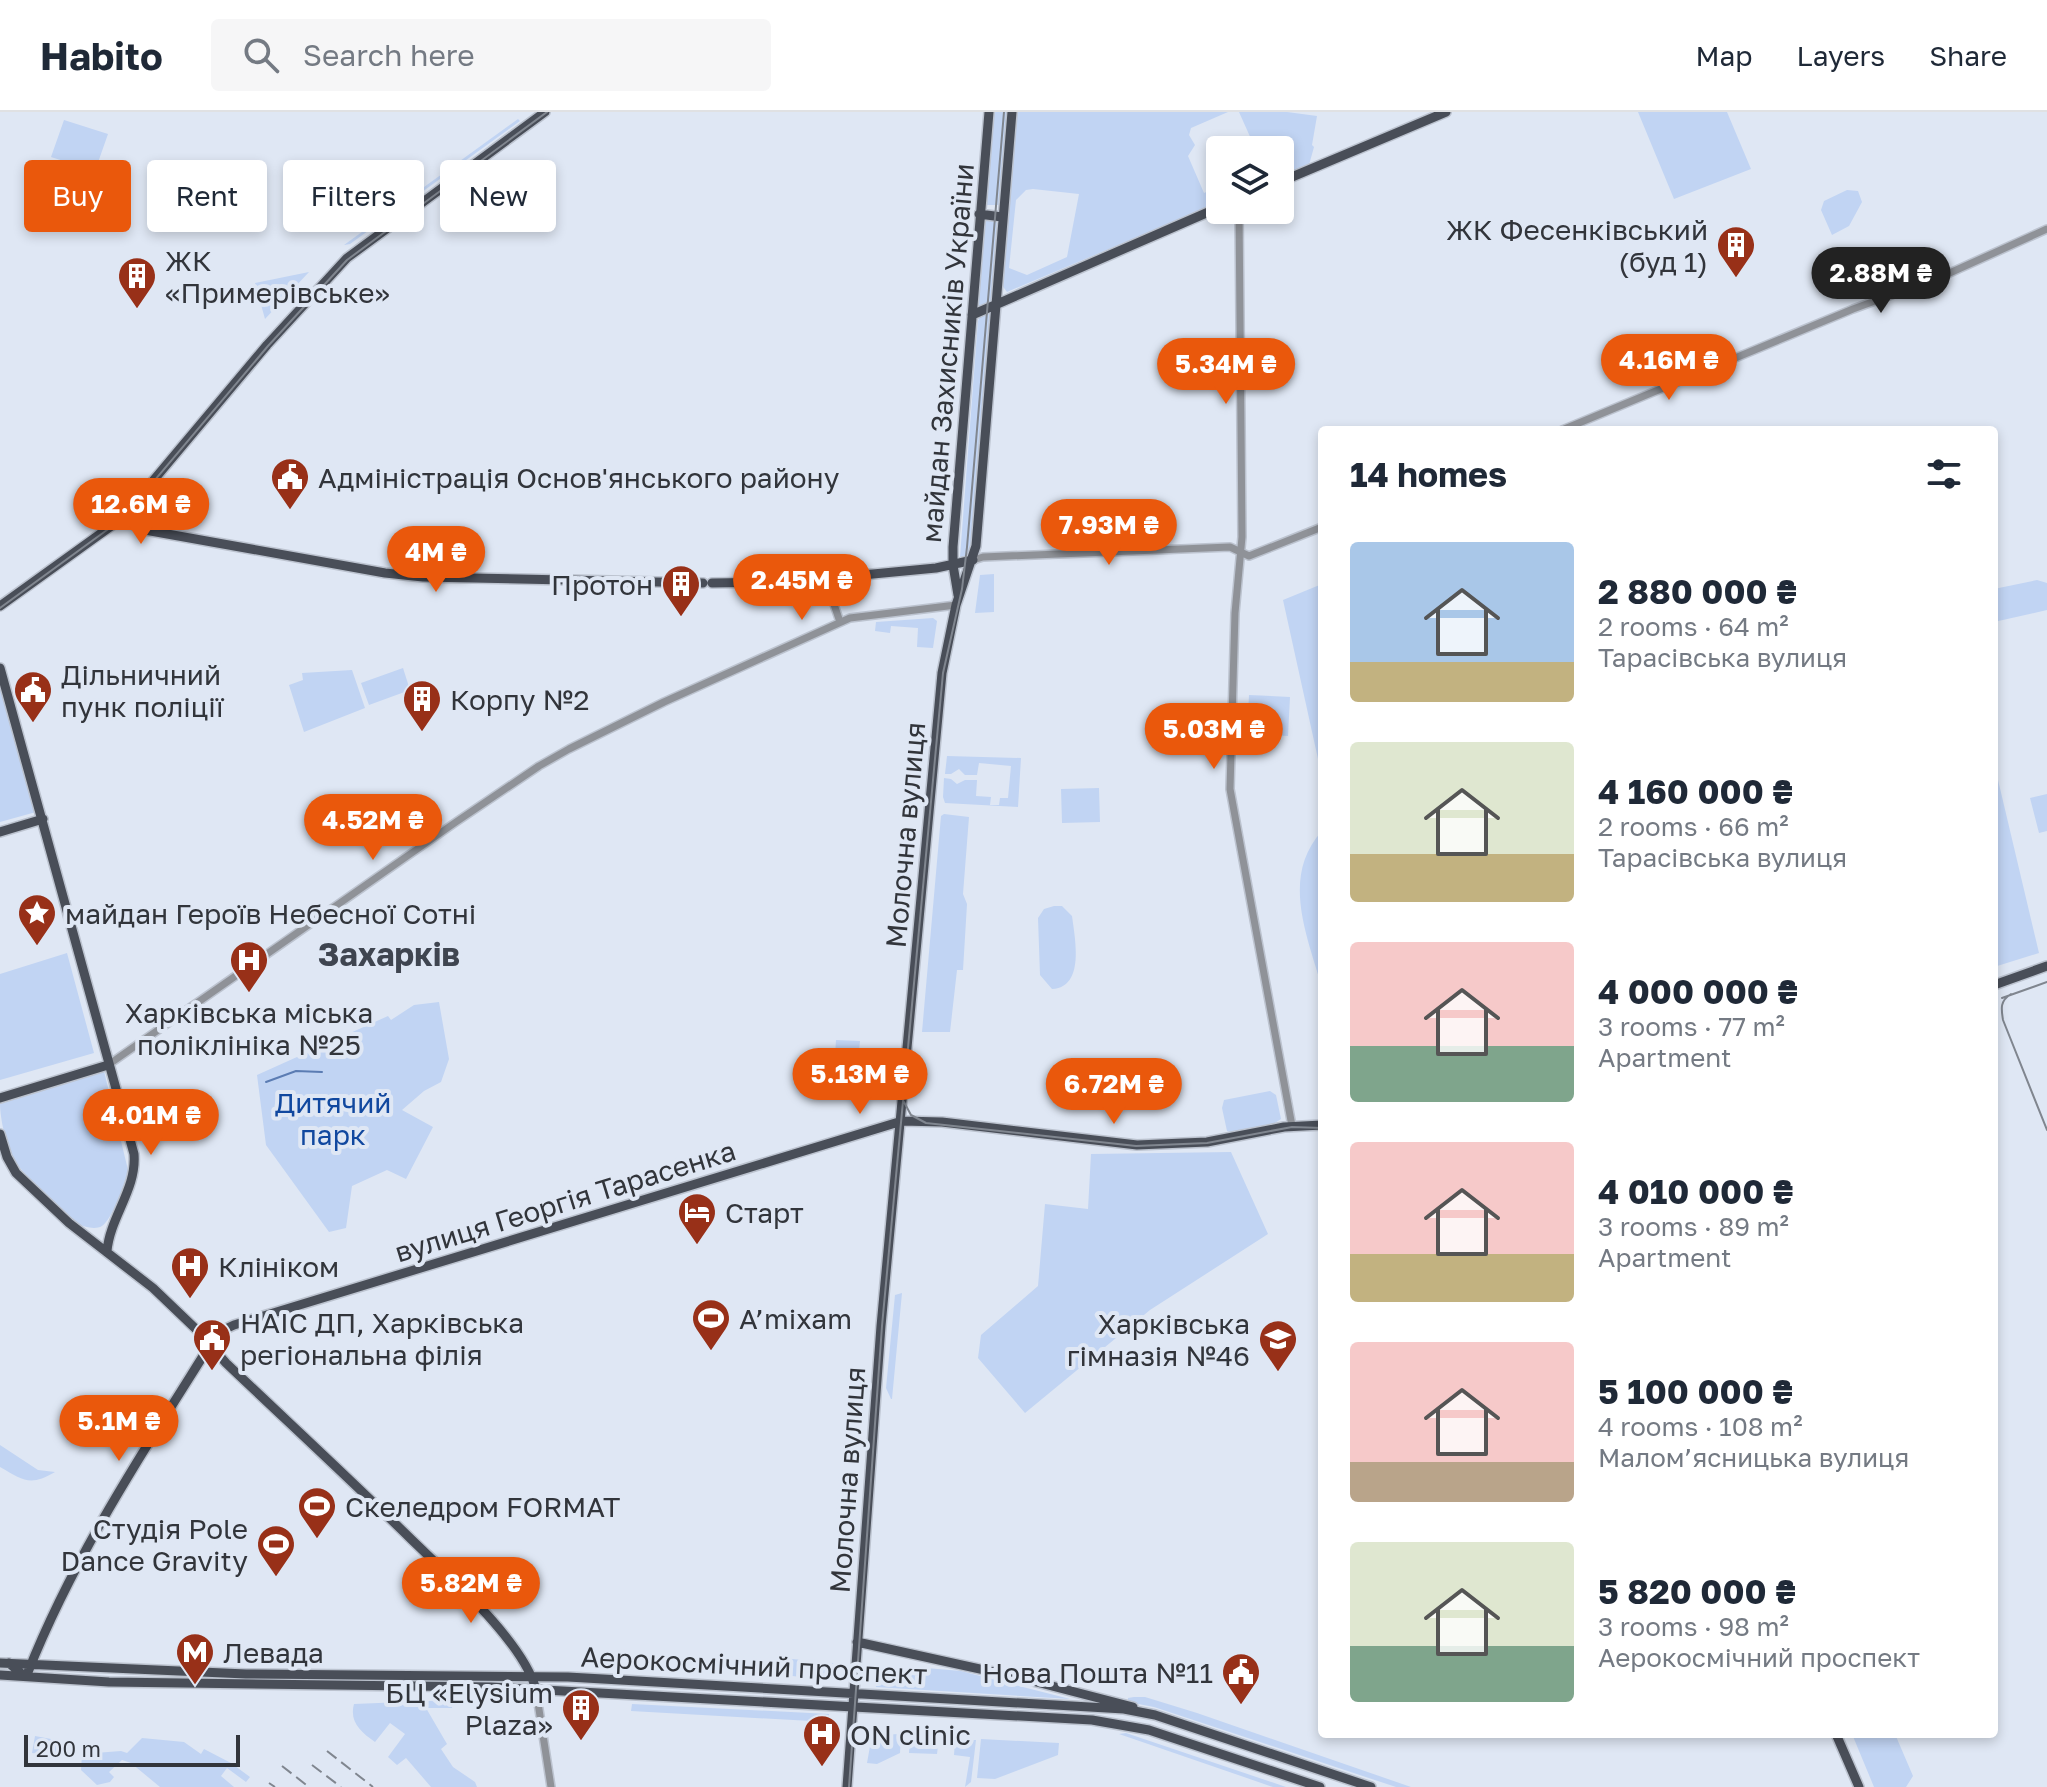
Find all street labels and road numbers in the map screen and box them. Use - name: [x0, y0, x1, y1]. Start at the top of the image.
- street label: майдан Захисників України: [914, 162, 980, 544]
- street label: Молочна вулиця: [879, 721, 931, 949]
- street label: вулиця Георгія Тарасенка: [391, 1133, 739, 1269]
- street label: Молочна вулиця: [823, 1366, 871, 1594]
- street label: Аерокосмічний проспект: [580, 1639, 928, 1691]

